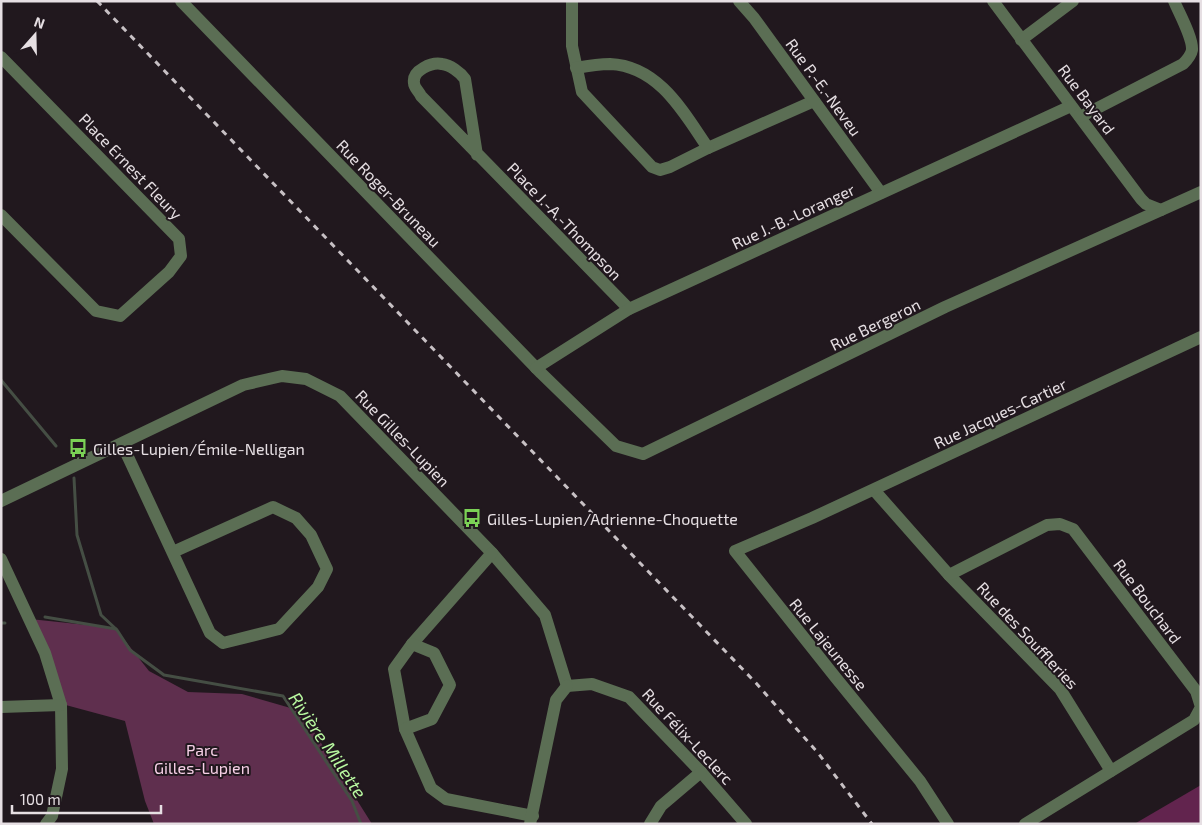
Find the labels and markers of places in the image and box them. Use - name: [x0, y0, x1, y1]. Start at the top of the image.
- bus stop icon: Gilles-Lupien/Émile-Nelligan: [67, 437, 89, 459]
- place label: Gilles-Lupien/Émile-Nelligan: [93, 439, 305, 458]
- bus stop icon: Gilles-Lupien/Adrienne-Choquette: [461, 507, 483, 529]
- place label: Gilles-Lupien/Adrienne-Choquette: [487, 509, 738, 528]

